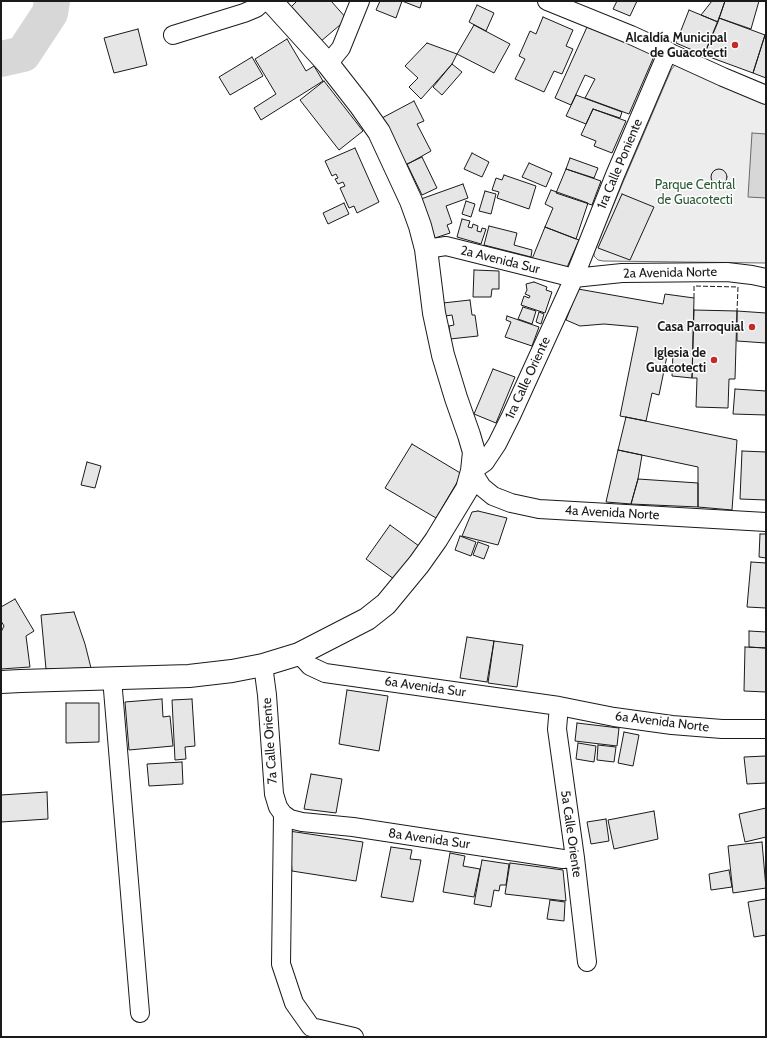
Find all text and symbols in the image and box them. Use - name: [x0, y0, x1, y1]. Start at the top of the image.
- place label: Alcaldía Municipal de Guacotecti: [625, 30, 727, 61]
- marker: Alcaldía Municipal de Guacotecti: [730, 40, 740, 50]
- street label: 1ra Calle Poniente: [594, 117, 646, 211]
- park label: Parque Central de Guacotecti: [655, 177, 735, 208]
- street label: 2a Avenida Sur: [459, 243, 541, 277]
- street label: 2a Avenida Norte: [623, 264, 717, 282]
- place label: Casa Parroquial: [657, 319, 744, 335]
- marker: Casa Parroquial: [747, 322, 757, 332]
- street label: 1ra Calle Oriente: [502, 334, 554, 422]
- place label: Iglesia de Guacotecti: [646, 345, 706, 376]
- marker: Iglesia de Guacotecti: [709, 355, 719, 365]
- street label: 4a Avenida Norte: [564, 503, 660, 523]
- street label: 6a Avenida Sur: [383, 674, 467, 700]
- street label: 7a Calle Oriente: [259, 697, 281, 785]
- street label: 6a Avenida Norte: [614, 708, 710, 736]
- street label: 5a Calle Oriente: [557, 789, 585, 879]
- street label: 8a Avenida Sur: [387, 826, 471, 852]

